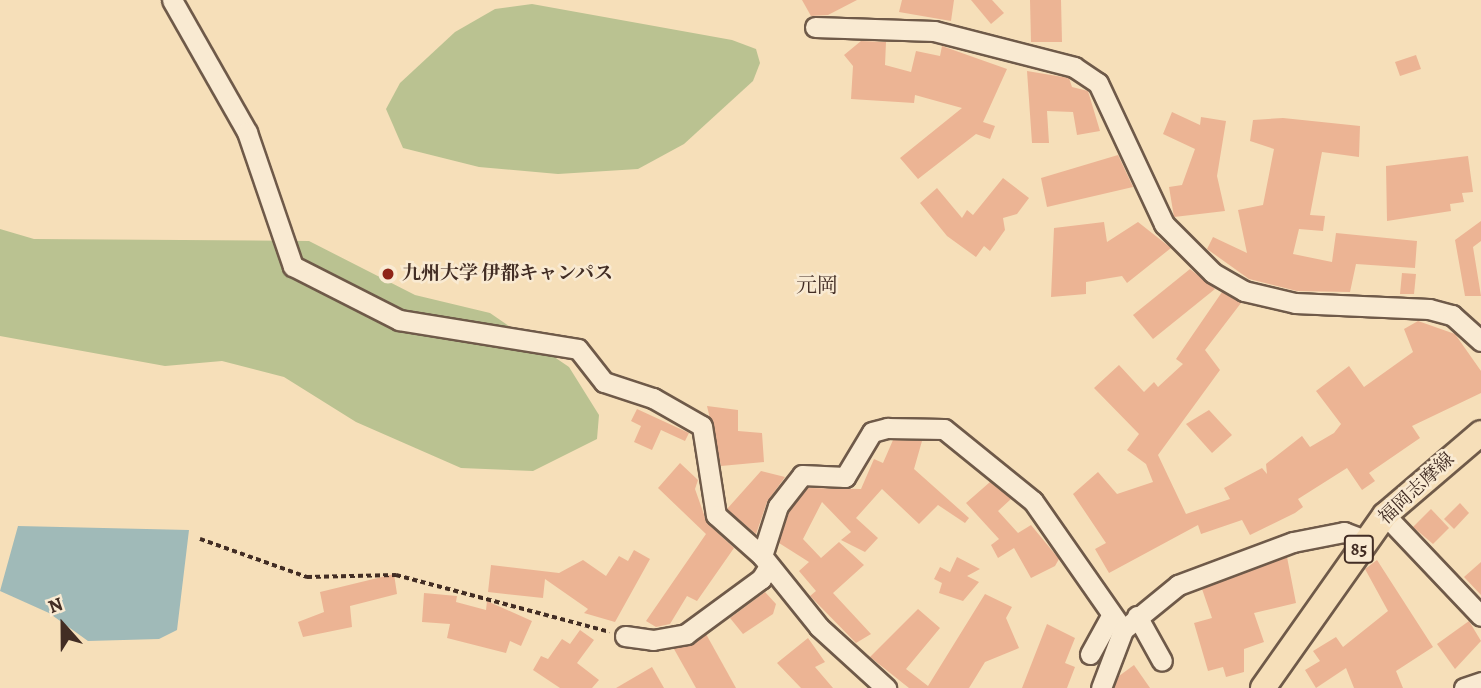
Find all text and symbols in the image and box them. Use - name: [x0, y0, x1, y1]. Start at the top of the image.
- place label: 九州大学 伊都キャンパス: [402, 263, 614, 285]
- marker: 九州大学 伊都キャンパス: [380, 266, 396, 282]
- district label: 元岡: [796, 272, 838, 298]
- street label: 福岡志摩線: [1374, 448, 1460, 530]
- road number: 85: [1343, 534, 1375, 564]
- north arrow: [28, 590, 98, 660]
- text: N: [44, 591, 67, 620]

